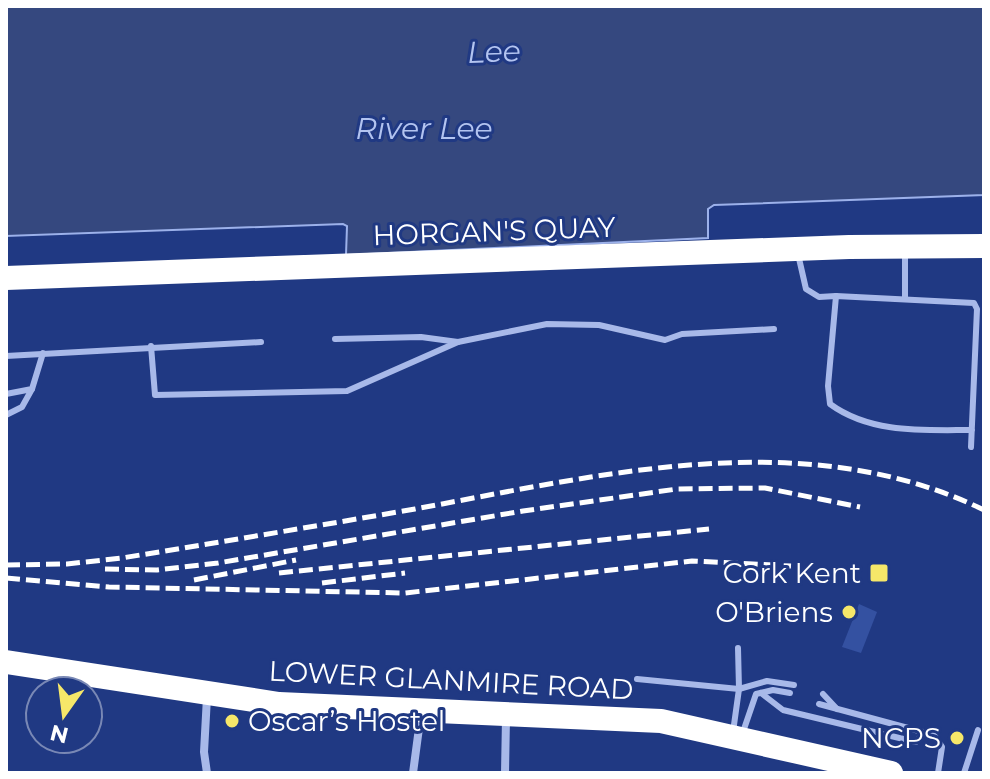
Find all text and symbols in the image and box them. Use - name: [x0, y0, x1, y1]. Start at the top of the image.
- water label: Lee: [467, 32, 521, 71]
- water label: River Lee: [355, 110, 493, 147]
- street label: HORGAN'S QUAY: [372, 210, 616, 252]
- place label: Cork Kent: [723, 556, 861, 590]
- marker: Cork Kent: [868, 562, 890, 584]
- place label: O'Briens: [715, 595, 833, 629]
- marker: O'Briens: [840, 603, 858, 621]
- street label: LOWER GLANMIRE ROAD: [268, 653, 634, 707]
- north arrow: [24, 675, 104, 755]
- place label: Oscar’s Hostel: [248, 704, 445, 738]
- marker: Oscar’s Hostel: [223, 712, 241, 730]
- text: N: [47, 719, 71, 749]
- place label: NCPS: [861, 721, 941, 755]
- marker: NCPS: [948, 729, 966, 747]

